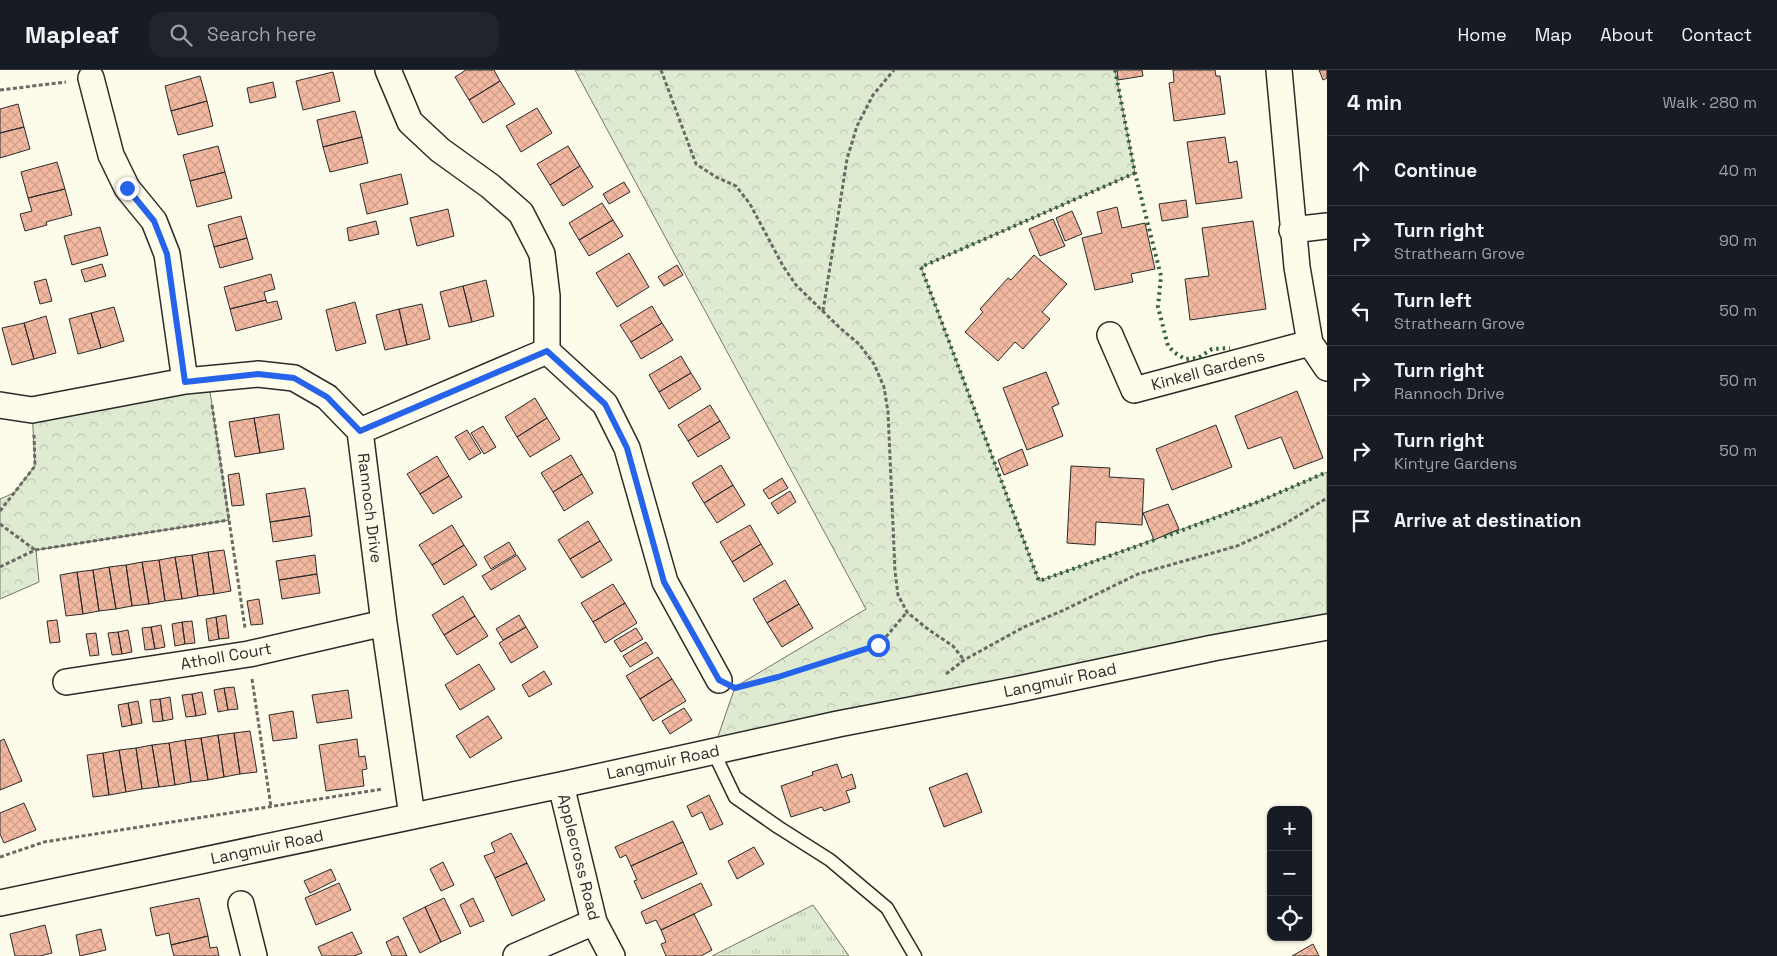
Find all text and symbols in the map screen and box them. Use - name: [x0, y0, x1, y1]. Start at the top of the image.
- search box: [149, 12, 499, 57]
- text: Mapleaf: [25, 19, 119, 50]
- icon: search: [167, 21, 195, 49]
- text: Search here: [207, 22, 317, 47]
- text: Home: [1458, 23, 1507, 46]
- text: Map: [1535, 23, 1572, 46]
- text: About: [1600, 23, 1654, 46]
- text: Contact: [1682, 23, 1752, 46]
- text: 4 min: [1347, 89, 1402, 116]
- text: Walk · 280 m: [1662, 92, 1757, 113]
- icon: ahead: [1347, 157, 1375, 185]
- text: Continue: [1394, 158, 1477, 183]
- text: 40 m: [1719, 160, 1757, 181]
- route end: [116, 177, 139, 200]
- text: Turn right: [1394, 218, 1484, 243]
- icon: right: [1347, 227, 1375, 255]
- text: 90 m: [1719, 230, 1757, 251]
- text: Strathearn Grove: [1394, 243, 1525, 264]
- text: Turn left: [1394, 288, 1472, 313]
- icon: left: [1347, 297, 1375, 325]
- text: 50 m: [1719, 300, 1757, 321]
- text: Strathearn Grove: [1394, 313, 1525, 334]
- street label: Kinkell Gardens: [1149, 345, 1267, 395]
- text: Turn right: [1394, 358, 1484, 383]
- icon: right: [1347, 367, 1375, 395]
- text: 50 m: [1719, 370, 1757, 391]
- text: Rannoch Drive: [1394, 383, 1505, 404]
- text: Turn right: [1394, 428, 1484, 453]
- icon: right: [1347, 437, 1375, 465]
- text: 50 m: [1719, 440, 1757, 461]
- street label: Rannoch Drive: [353, 452, 387, 564]
- text: Kintyre Gardens: [1394, 453, 1517, 474]
- icon: arrive: [1347, 507, 1375, 535]
- text: Arrive at destination: [1394, 508, 1582, 533]
- route start: [867, 634, 890, 657]
- street label: Atholl Court: [179, 638, 273, 674]
- street label: Langmuir Road: [1002, 658, 1118, 702]
- street label: Langmuir Road: [605, 740, 721, 784]
- street label: Applecross Road: [553, 792, 605, 922]
- map controls: [1267, 806, 1312, 941]
- button: +: [1267, 806, 1312, 851]
- street label: Langmuir Road: [209, 825, 325, 869]
- button: −: [1267, 851, 1312, 896]
- button: locate: [1267, 896, 1312, 941]

